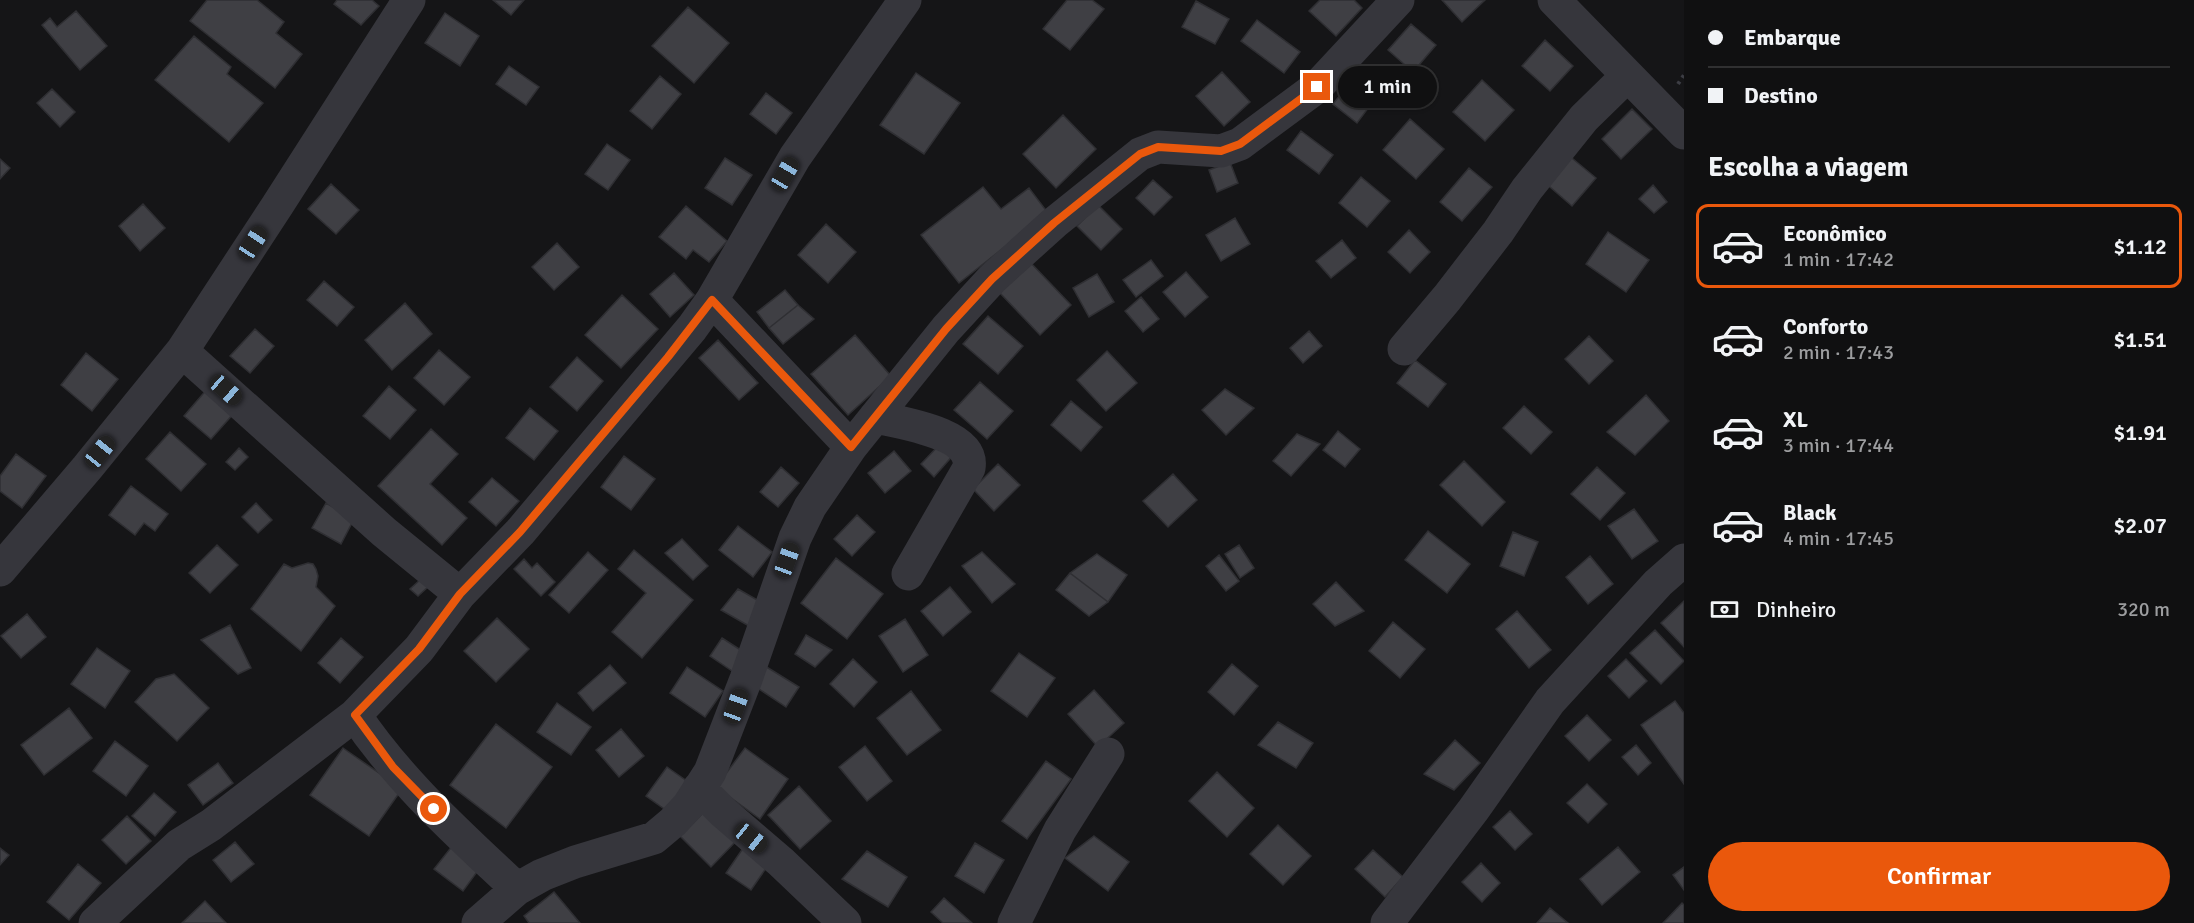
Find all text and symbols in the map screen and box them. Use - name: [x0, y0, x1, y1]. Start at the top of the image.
- text: Embarque: [1744, 24, 1841, 51]
- callout: 1 min: [1338, 66, 1437, 108]
- route end: [1303, 73, 1330, 100]
- text: 1 min: [1364, 74, 1411, 99]
- text: Destino: [1744, 82, 1818, 109]
- text: Escolha a viagem: [1708, 151, 1909, 184]
- car: [768, 154, 802, 194]
- icon: car: [1711, 219, 1765, 273]
- text: Econômico: [1783, 220, 1887, 247]
- car: [236, 223, 270, 263]
- text: $1.12: [2113, 233, 2167, 260]
- text: 1 min · 17:42: [1783, 247, 1894, 272]
- icon: car: [1711, 312, 1765, 366]
- text: Conforto: [1783, 313, 1868, 340]
- text: $1.51: [2113, 326, 2167, 353]
- text: 2 min · 17:43: [1783, 340, 1894, 365]
- car: [207, 371, 245, 409]
- icon: car: [1711, 405, 1765, 459]
- text: XL: [1783, 406, 1808, 433]
- text: $1.91: [2113, 419, 2167, 446]
- car: [82, 432, 118, 472]
- text: 3 min · 17:44: [1783, 433, 1894, 458]
- icon: car: [1711, 498, 1765, 552]
- text: Black: [1783, 499, 1837, 526]
- text: $2.07: [2113, 512, 2167, 539]
- text: 4 min · 17:45: [1783, 526, 1894, 551]
- car: [772, 540, 802, 580]
- icon: cash: [1708, 593, 1741, 626]
- text: Dinheiro: [1756, 596, 1836, 623]
- text: 320 m: [2117, 597, 2170, 622]
- car: [721, 686, 751, 726]
- route start: [420, 795, 447, 822]
- car: [731, 820, 771, 856]
- button: Confirmar: [1708, 842, 2170, 911]

